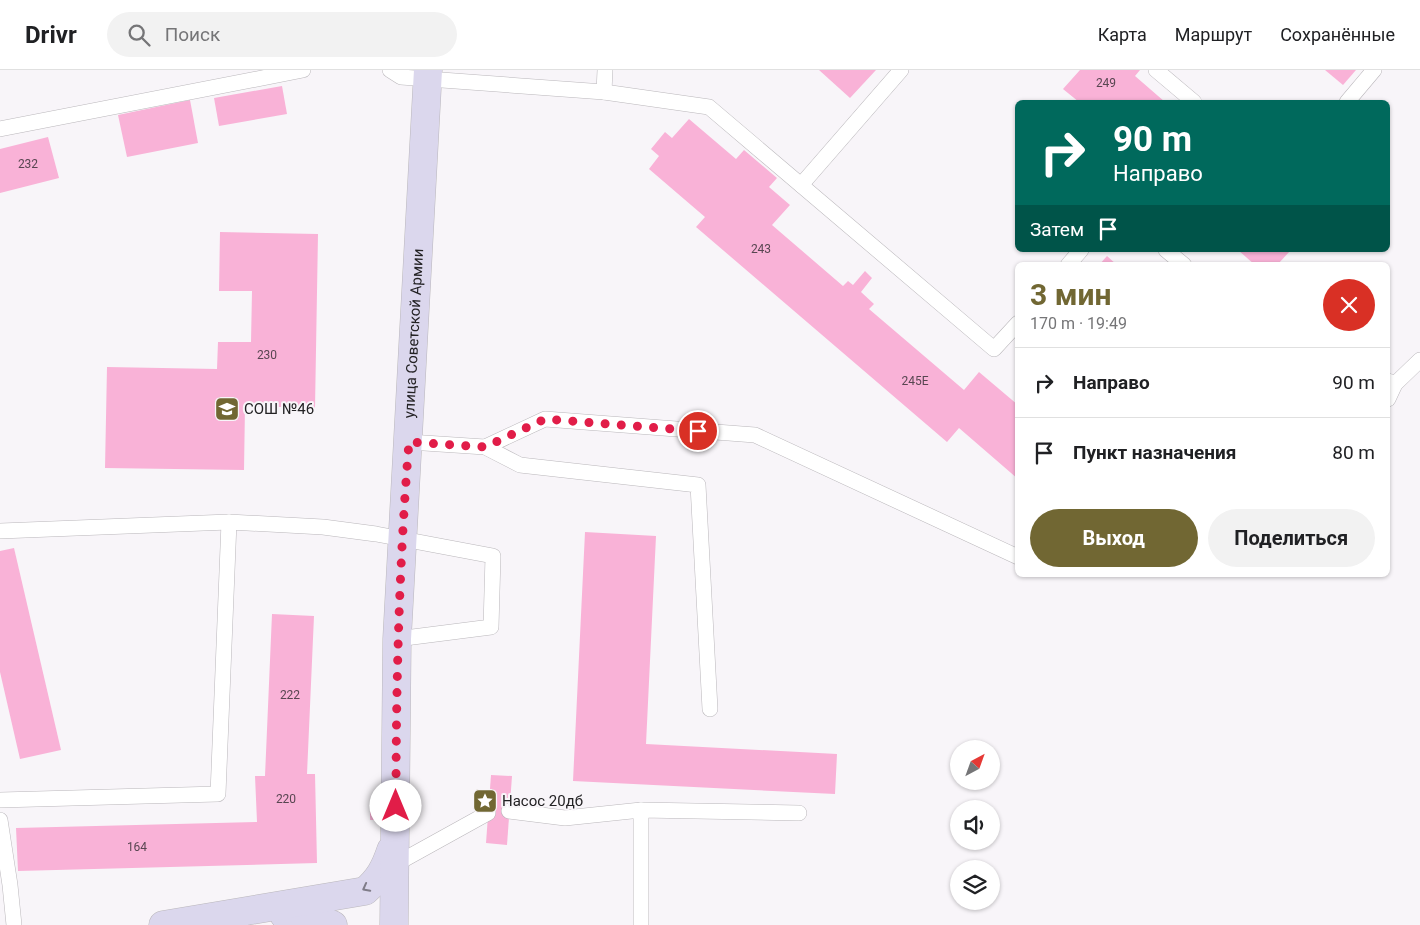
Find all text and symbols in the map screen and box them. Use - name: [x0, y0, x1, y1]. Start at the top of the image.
- search box: [107, 12, 457, 57]
- text: Drivr: [25, 21, 77, 49]
- icon: search: [125, 21, 153, 49]
- text: Поиск: [165, 23, 220, 46]
- text: Карта: [1098, 24, 1147, 45]
- text: Маршрут: [1175, 24, 1252, 45]
- text: Сохранённые: [1280, 24, 1395, 45]
- house number: 249: [1096, 76, 1116, 90]
- text: 90 m: [1113, 119, 1192, 160]
- icon: right: [1030, 120, 1095, 185]
- house number: 232: [18, 157, 38, 171]
- text: Направо: [1113, 161, 1203, 186]
- icon: arrive: [1094, 215, 1122, 243]
- text: Затем: [1030, 218, 1084, 241]
- house number: 243: [751, 242, 771, 256]
- street label: улица Советской Армии: [400, 248, 427, 419]
- text: 3 мин: [1030, 277, 1111, 312]
- button: close: [1323, 279, 1375, 331]
- text: 170 m · 19:49: [1030, 314, 1127, 333]
- house number: 230: [257, 348, 277, 362]
- icon: right: [1030, 369, 1058, 397]
- text: Направо: [1073, 371, 1150, 394]
- text: 90 m: [1332, 371, 1375, 394]
- house number: 245Е: [901, 374, 929, 388]
- school or university icon: СОШ №46: [214, 396, 240, 422]
- place label: СОШ №46: [244, 400, 314, 418]
- pin: [677, 410, 719, 452]
- icon: arrive: [684, 417, 712, 445]
- icon: arrive: [1030, 439, 1058, 467]
- text: Пункт назначения: [1073, 441, 1236, 464]
- text: 80 m: [1332, 441, 1375, 464]
- button: Выход: [1030, 509, 1198, 567]
- button: Поделиться: [1208, 509, 1375, 567]
- house number: 222: [280, 688, 300, 702]
- north arrow: [950, 740, 1000, 790]
- map controls: [950, 740, 1000, 910]
- position arrow: [369, 779, 421, 831]
- place icon: Насос 20дб: [472, 788, 498, 814]
- house number: 220: [276, 792, 296, 806]
- place label: Насос 20дб: [502, 792, 583, 810]
- button: sound: [950, 800, 1000, 850]
- house number: 164: [127, 840, 147, 854]
- button: layers: [950, 860, 1000, 910]
- one-way arrow: [362, 882, 371, 892]

